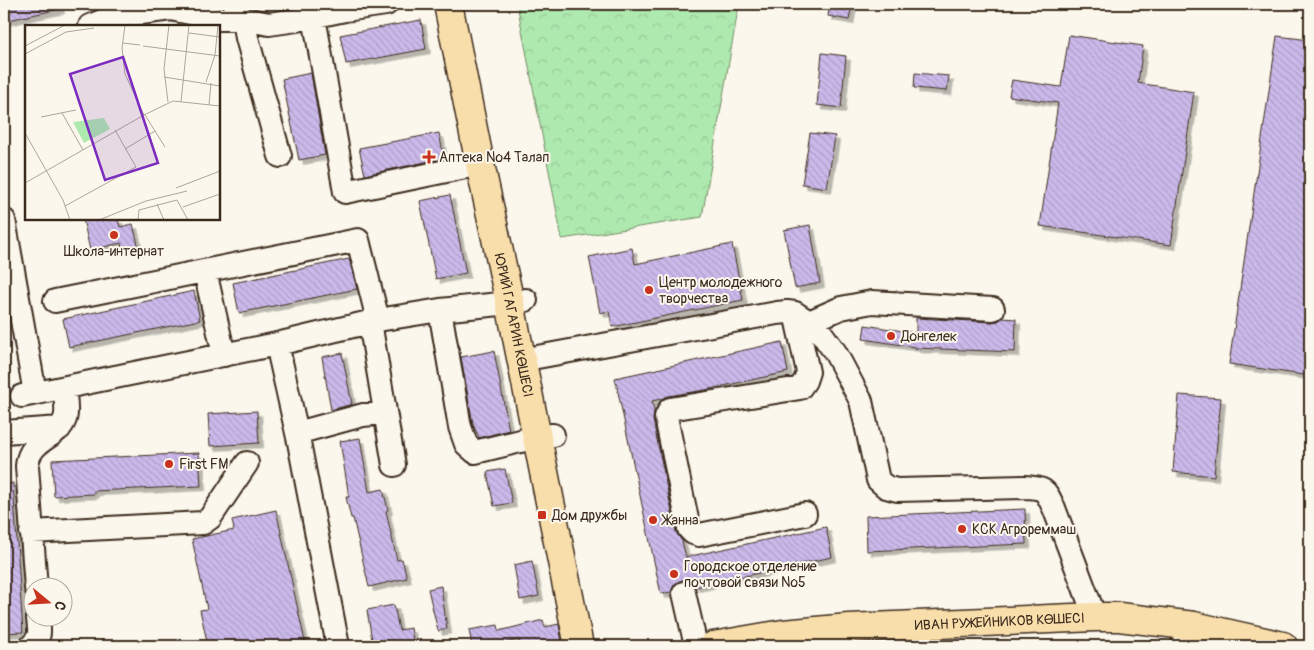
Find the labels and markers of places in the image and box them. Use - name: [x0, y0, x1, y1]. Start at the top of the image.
- place label: Аптека №4 Талап: [439, 149, 549, 166]
- marker: Аптека №4 Талап: [423, 151, 435, 163]
- marker: Школа-интернат: [108, 229, 120, 241]
- place label: Школа-интернат: [64, 243, 164, 260]
- place label: Центр молодежного творчества: [659, 274, 783, 307]
- marker: Центр молодежного творчества: [643, 284, 655, 296]
- place label: Донгелек: [900, 328, 957, 345]
- marker: Донгелек: [885, 330, 897, 342]
- place label: First FM: [179, 456, 228, 473]
- marker: First FM: [163, 458, 175, 470]
- place label: Дом дружбы: [551, 507, 627, 524]
- marker: Дом дружбы: [536, 509, 548, 521]
- place label: Жанна: [661, 512, 698, 529]
- marker: Жанна: [647, 514, 659, 526]
- place label: КСК Агрореммаш: [972, 521, 1076, 538]
- marker: КСК Агрореммаш: [956, 523, 968, 535]
- place label: Городское отделение почтовой связи №5: [684, 558, 817, 591]
- marker: Городское отделение почтовой связи №5: [668, 568, 680, 580]

